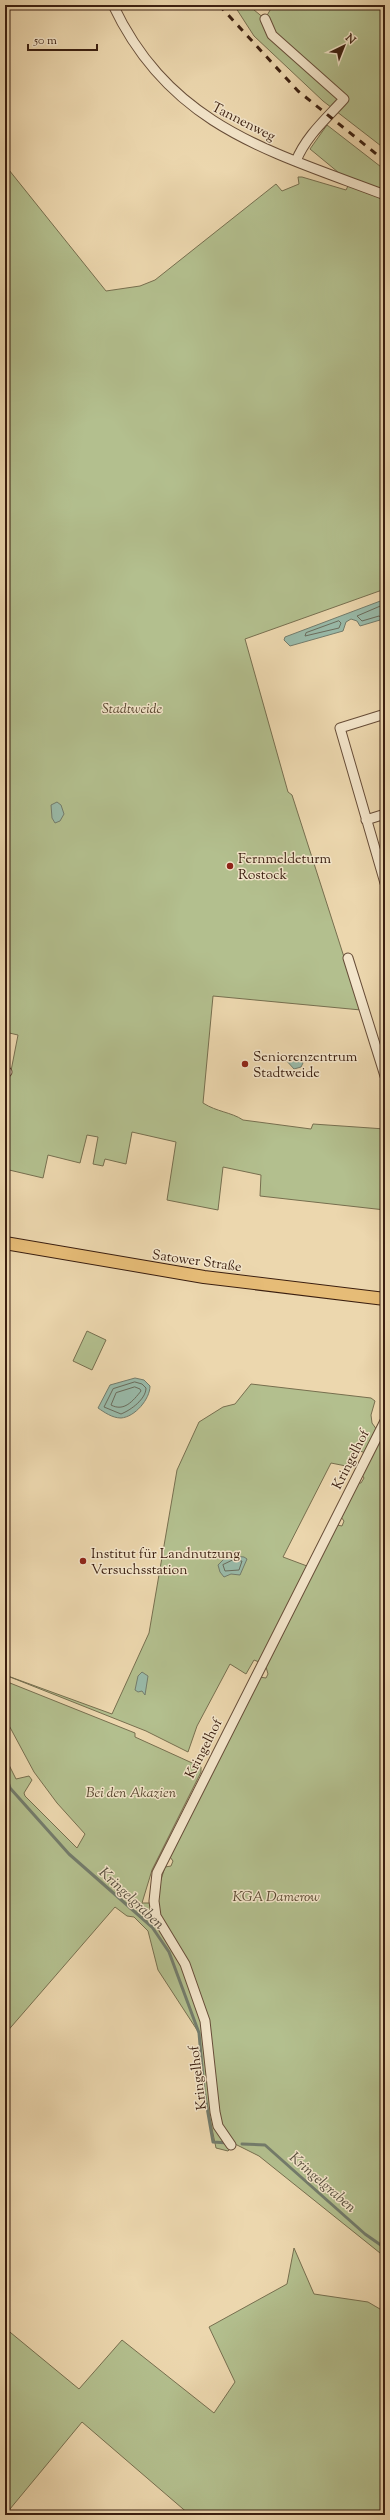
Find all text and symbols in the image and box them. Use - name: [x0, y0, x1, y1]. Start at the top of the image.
- scale bar: [28, 26, 97, 52]
- north arrow: [324, 26, 364, 66]
- text: N: [341, 30, 359, 48]
- text: 50 m: [33, 32, 57, 50]
- street label: Tannenweg: [208, 98, 279, 147]
- park label: Stadtweide: [102, 700, 162, 720]
- place label: Fernmeldeturm Rostock: [238, 850, 332, 886]
- marker: Fernmeldeturm Rostock: [225, 861, 235, 871]
- place label: Seniorenzentrum Stadtweide: [253, 1048, 358, 1084]
- marker: Seniorenzentrum Stadtweide: [240, 1059, 250, 1069]
- street label: Satower Straße: [151, 1246, 243, 1278]
- street label: Kringelhof: [328, 1425, 376, 1493]
- place label: Institut für Landnutzung Versuchsstation: [91, 1545, 240, 1581]
- marker: Institut für Landnutzung Versuchsstation: [78, 1556, 88, 1566]
- street label: Kringelhof: [181, 1714, 229, 1782]
- park label: Bei den Akazien: [86, 1784, 177, 1804]
- water label: Kringelgraben: [93, 1863, 169, 1935]
- park label: KGA Damerow: [232, 1888, 320, 1908]
- street label: Kringelhof: [185, 2043, 213, 2111]
- water label: Kringelgraben: [284, 2148, 360, 2218]

